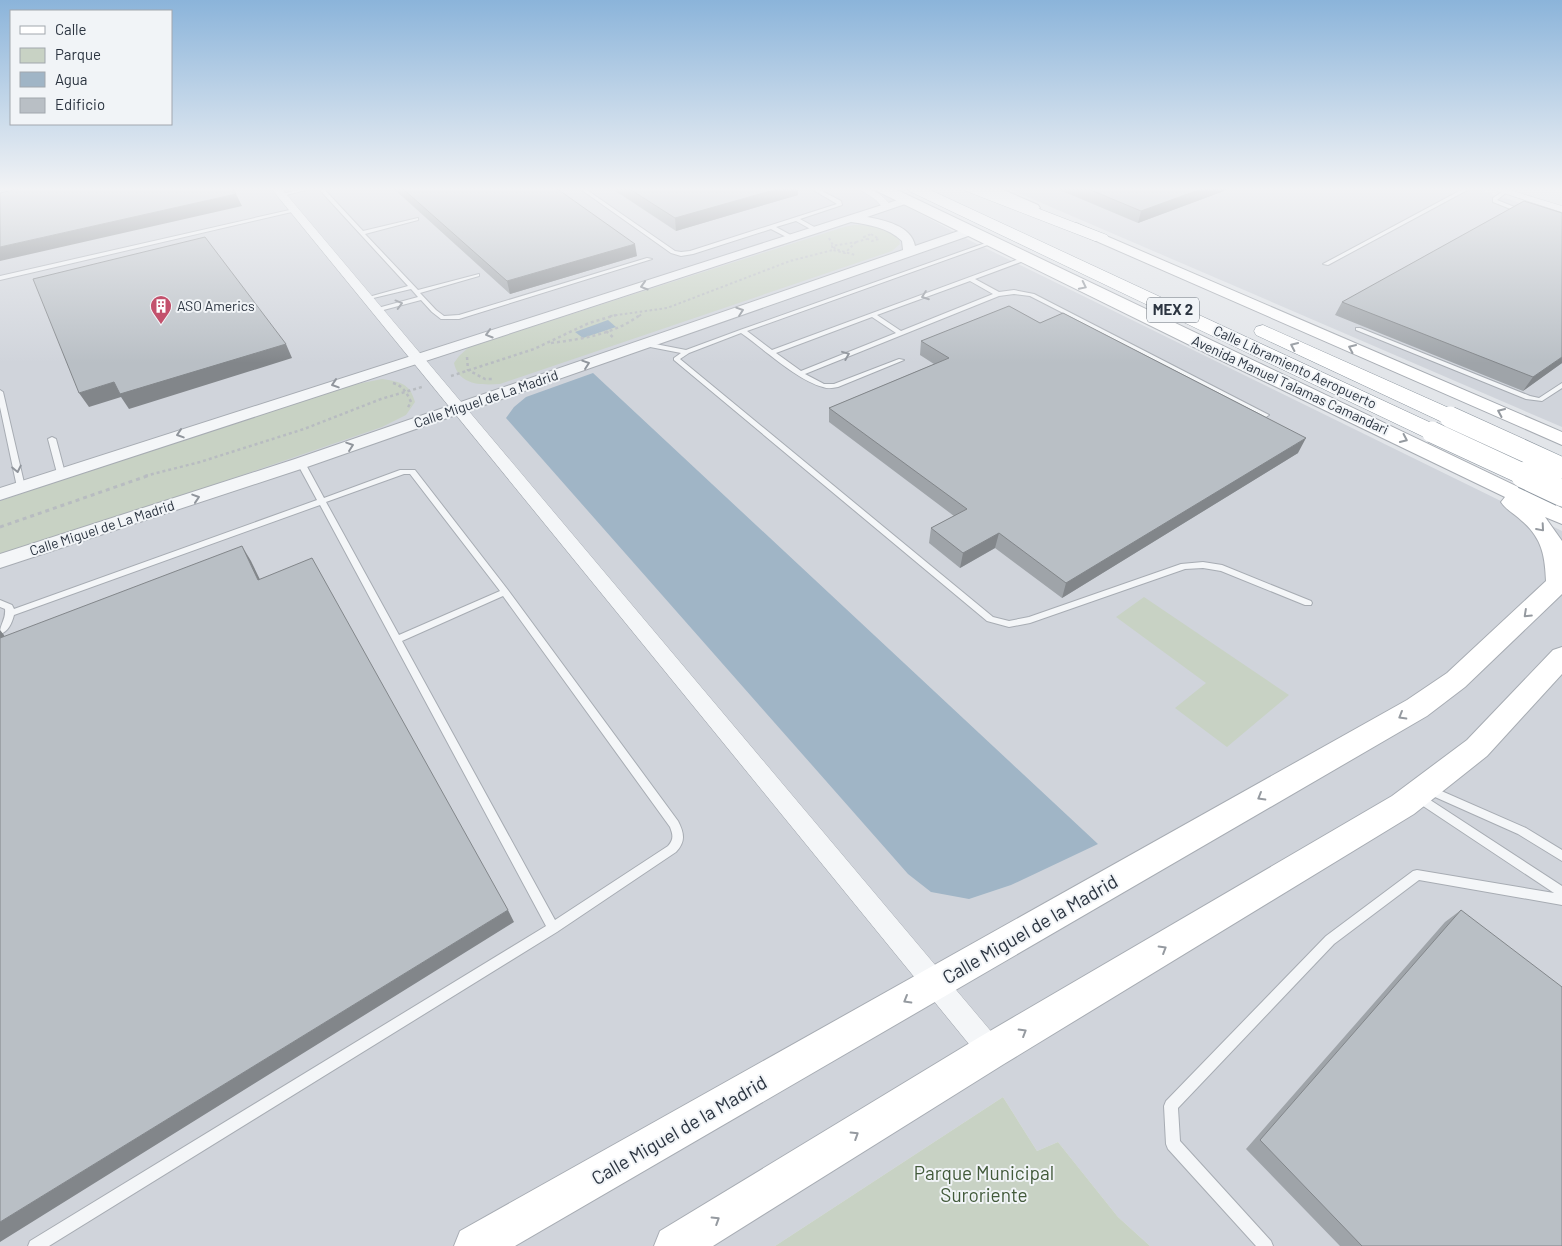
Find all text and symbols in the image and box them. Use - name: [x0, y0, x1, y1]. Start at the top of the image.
- legend: [10, 10, 172, 125]
- text: Calle: [55, 20, 87, 38]
- text: Parque: [55, 45, 101, 63]
- text: Agua: [55, 70, 88, 88]
- text: Edificio: [55, 95, 105, 113]
- one-way arrow: [641, 280, 649, 290]
- one-way arrow: [1078, 280, 1087, 290]
- one-way arrow: [922, 290, 930, 300]
- building icon: ASO Americs: [149, 294, 173, 325]
- place label: ASO Americs: [177, 297, 255, 314]
- road number: MEX 2: [1147, 298, 1199, 322]
- one-way arrow: [394, 299, 403, 310]
- one-way arrow: [735, 307, 744, 317]
- street label: Calle Libramiento Aeropuerto: [1211, 321, 1379, 412]
- one-way arrow: [486, 329, 494, 339]
- street label: Avenida Manuel Talamas Camandari: [1189, 331, 1391, 438]
- one-way arrow: [1290, 341, 1299, 352]
- one-way arrow: [1348, 343, 1357, 354]
- one-way arrow: [841, 350, 850, 361]
- one-way arrow: [582, 360, 590, 370]
- street label: Calle Miguel de La Madrid: [412, 366, 560, 431]
- one-way arrow: [331, 378, 339, 388]
- one-way arrow: [1497, 408, 1506, 419]
- one-way arrow: [176, 428, 185, 438]
- one-way arrow: [1398, 433, 1407, 443]
- one-way arrow: [346, 442, 354, 452]
- one-way arrow: [12, 465, 22, 473]
- one-way arrow: [191, 493, 200, 503]
- street label: Calle Miguel de La Madrid: [27, 496, 176, 559]
- one-way arrow: [1535, 522, 1544, 531]
- one-way arrow: [1524, 608, 1533, 617]
- one-way arrow: [1398, 710, 1407, 720]
- one-way arrow: [1257, 791, 1266, 801]
- street label: Calle Miguel de la Madrid: [938, 869, 1122, 988]
- one-way arrow: [1157, 946, 1166, 956]
- one-way arrow: [904, 993, 913, 1003]
- one-way arrow: [1017, 1029, 1026, 1039]
- street label: Calle Miguel de la Madrid: [587, 1070, 771, 1189]
- one-way arrow: [849, 1132, 858, 1142]
- park label: Parque Municipal Suroriente: [914, 1161, 1054, 1206]
- one-way arrow: [711, 1217, 720, 1227]

